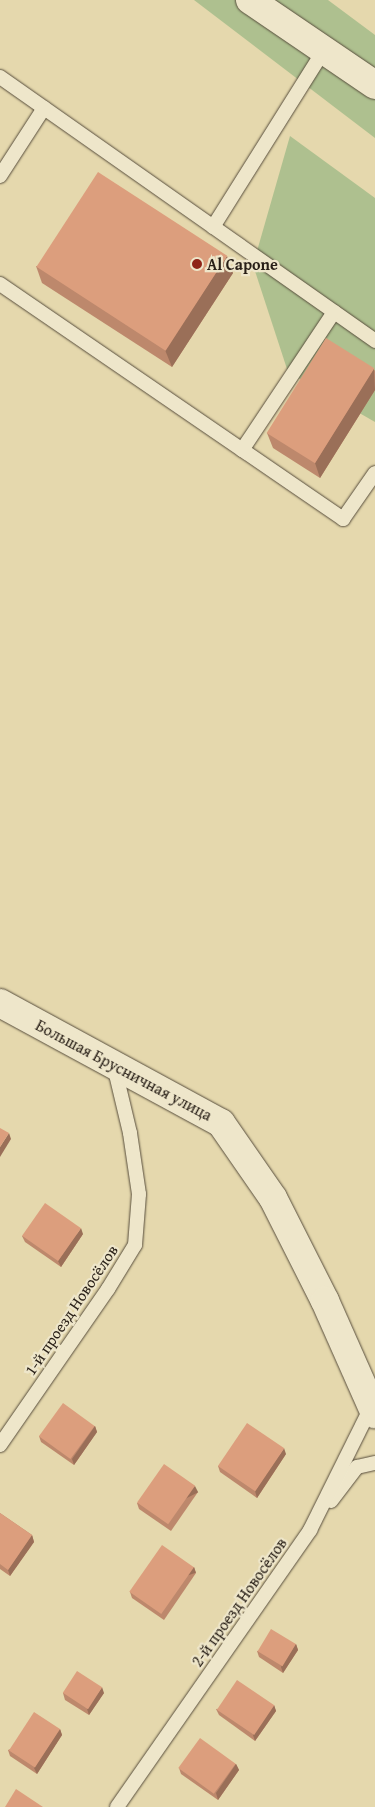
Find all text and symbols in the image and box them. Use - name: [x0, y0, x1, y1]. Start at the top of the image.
- place label: Al Capone: [207, 254, 278, 274]
- marker: Al Capone: [191, 258, 203, 270]
- street label: Большая Брусничная улица: [33, 1015, 215, 1125]
- street label: 1-й проезд Новосёлов: [20, 1241, 122, 1379]
- street label: 2-й проезд Новосёлов: [187, 1534, 291, 1670]

